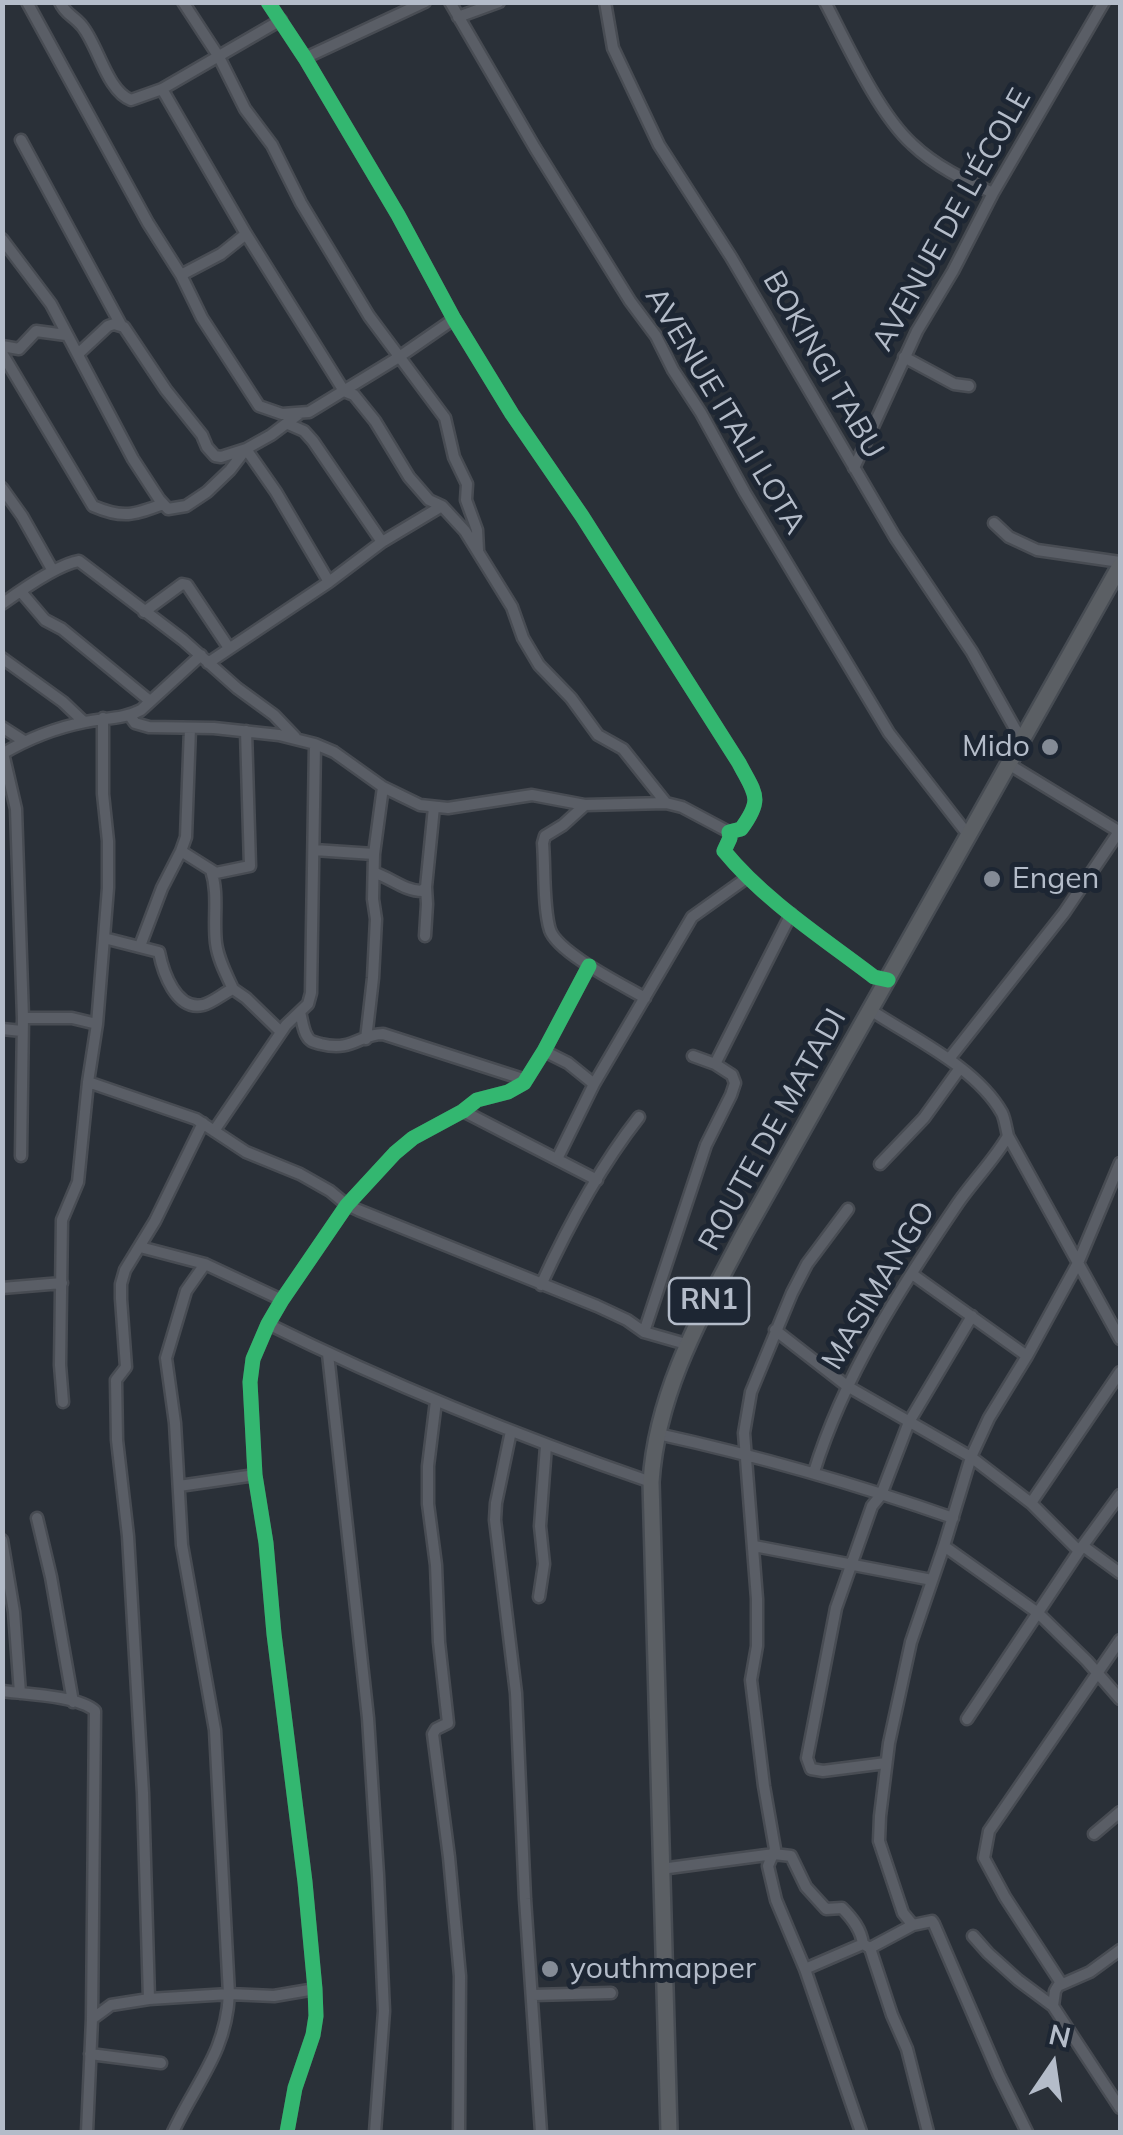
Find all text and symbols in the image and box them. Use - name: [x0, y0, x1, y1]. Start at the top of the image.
- street label: AVENUE DE L'ÉCOLE: [865, 83, 1039, 357]
- street label: BOKINGI TABU: [755, 265, 891, 465]
- street label: AVENUE ITALI LOTA: [637, 281, 813, 541]
- place label: Mido: [962, 729, 1030, 765]
- marker: Mido: [1039, 736, 1061, 758]
- place label: Engen: [1012, 861, 1099, 897]
- marker: Engen: [981, 868, 1003, 890]
- street label: ROUTE DE MATADI: [692, 1003, 854, 1257]
- street label: MASIMANGO: [815, 1196, 943, 1376]
- road number: RN1: [669, 1278, 749, 1324]
- place label: youthmapper: [570, 1951, 756, 1987]
- marker: youthmapper: [539, 1958, 561, 1980]
- north arrow: [1003, 2015, 1103, 2115]
- text: N: [1046, 2016, 1074, 2055]

